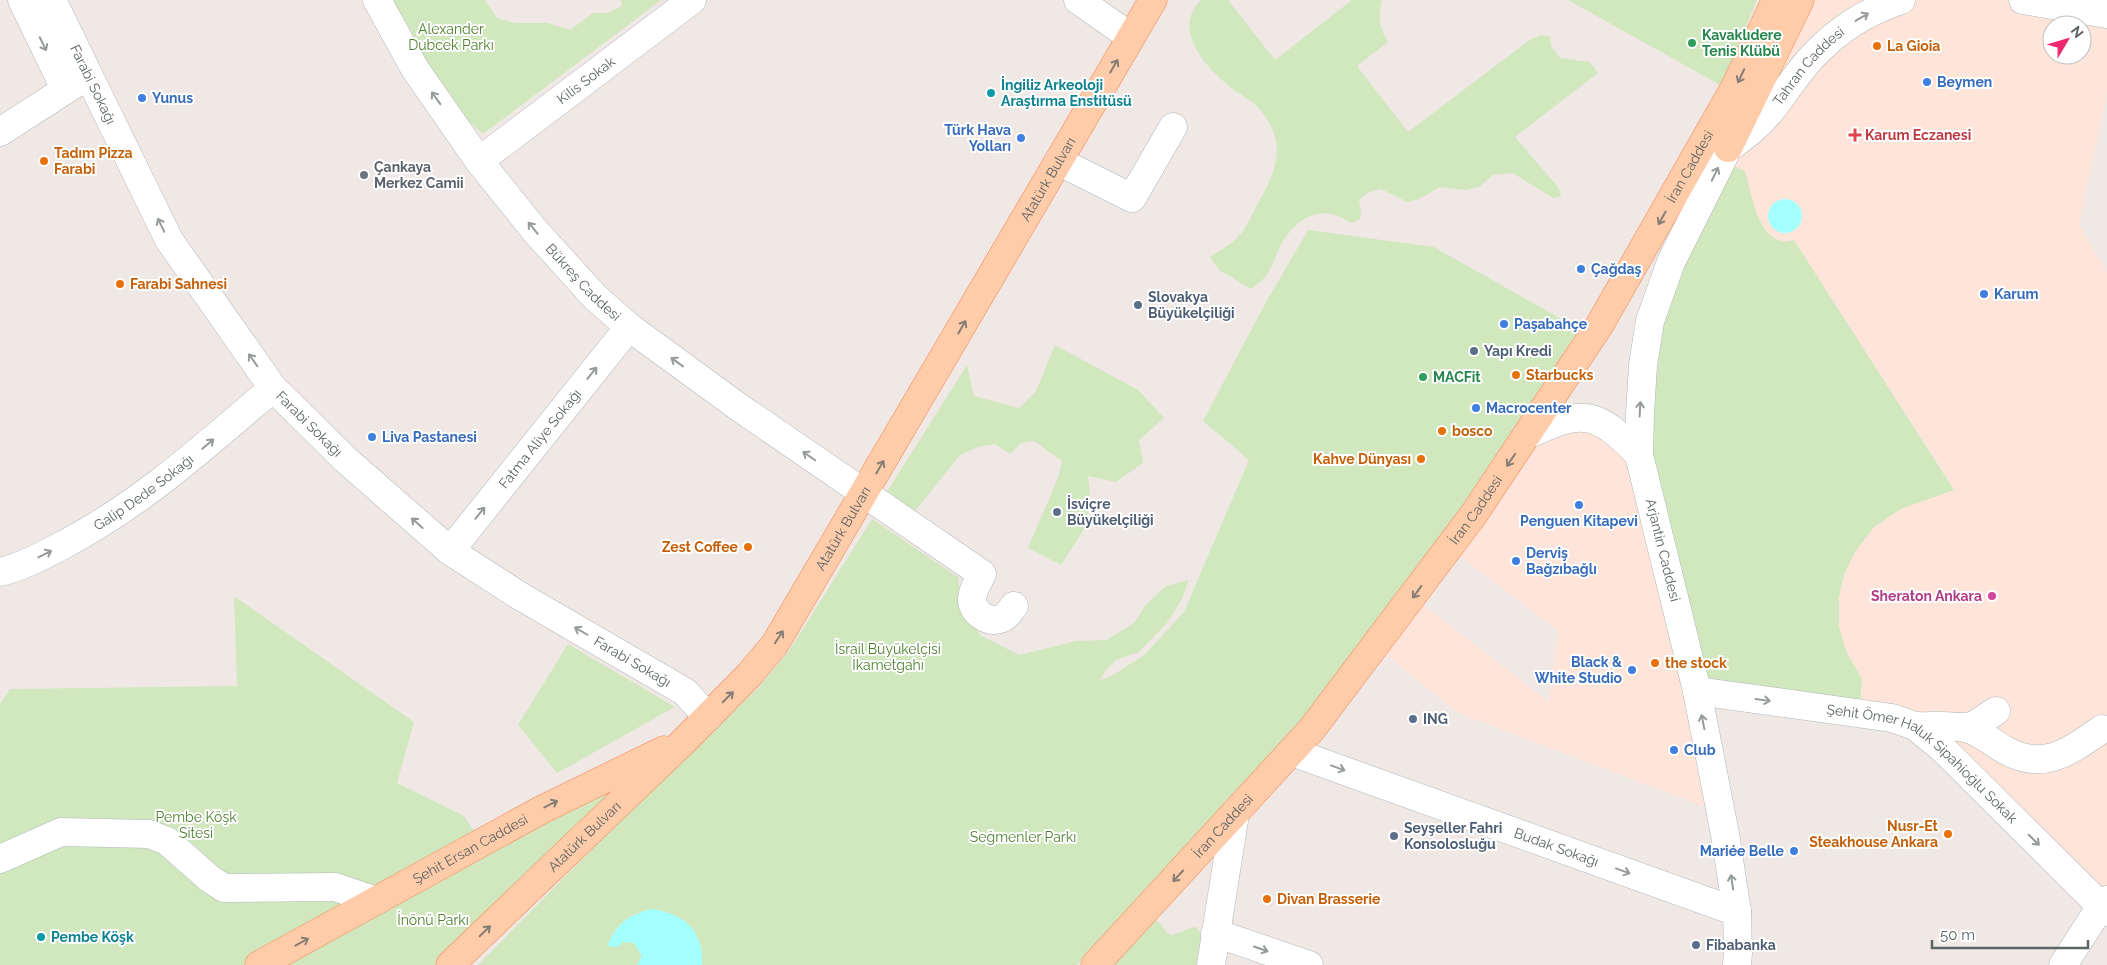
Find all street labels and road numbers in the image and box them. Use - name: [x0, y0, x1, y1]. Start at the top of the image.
- street label: Tahran Caddesi: [1770, 23, 1847, 109]
- street label: Farabi Sokağı: [67, 42, 119, 127]
- street label: Kilis Sokak: [554, 53, 619, 107]
- street label: İran Caddesi: [1661, 128, 1717, 206]
- street label: Atatürk Bulvarı: [1017, 134, 1079, 224]
- street label: Bükreş Caddesi: [543, 240, 624, 324]
- street label: Fatma Aliye Sokağı: [495, 386, 584, 491]
- street label: Farabi Sokağı: [273, 388, 346, 460]
- street label: Galip Dede Sokağı: [91, 451, 196, 534]
- street label: İran Caddesi: [1444, 473, 1505, 548]
- street label: Atatürk Bulvarı: [812, 484, 874, 573]
- street label: Arjantin Caddesi: [1642, 497, 1684, 603]
- street label: Farabi Sokağı: [591, 633, 674, 690]
- street label: Şehit Ömer Haluk Sipahioğlu Sokak: [1826, 701, 2021, 827]
- street label: İran Caddesi: [1188, 791, 1256, 861]
- street label: Atatürk Bulvarı: [545, 798, 624, 875]
- street label: Şehit Ersan Caddesi: [410, 811, 530, 887]
- street label: Budak Sokağı: [1512, 825, 1601, 870]

